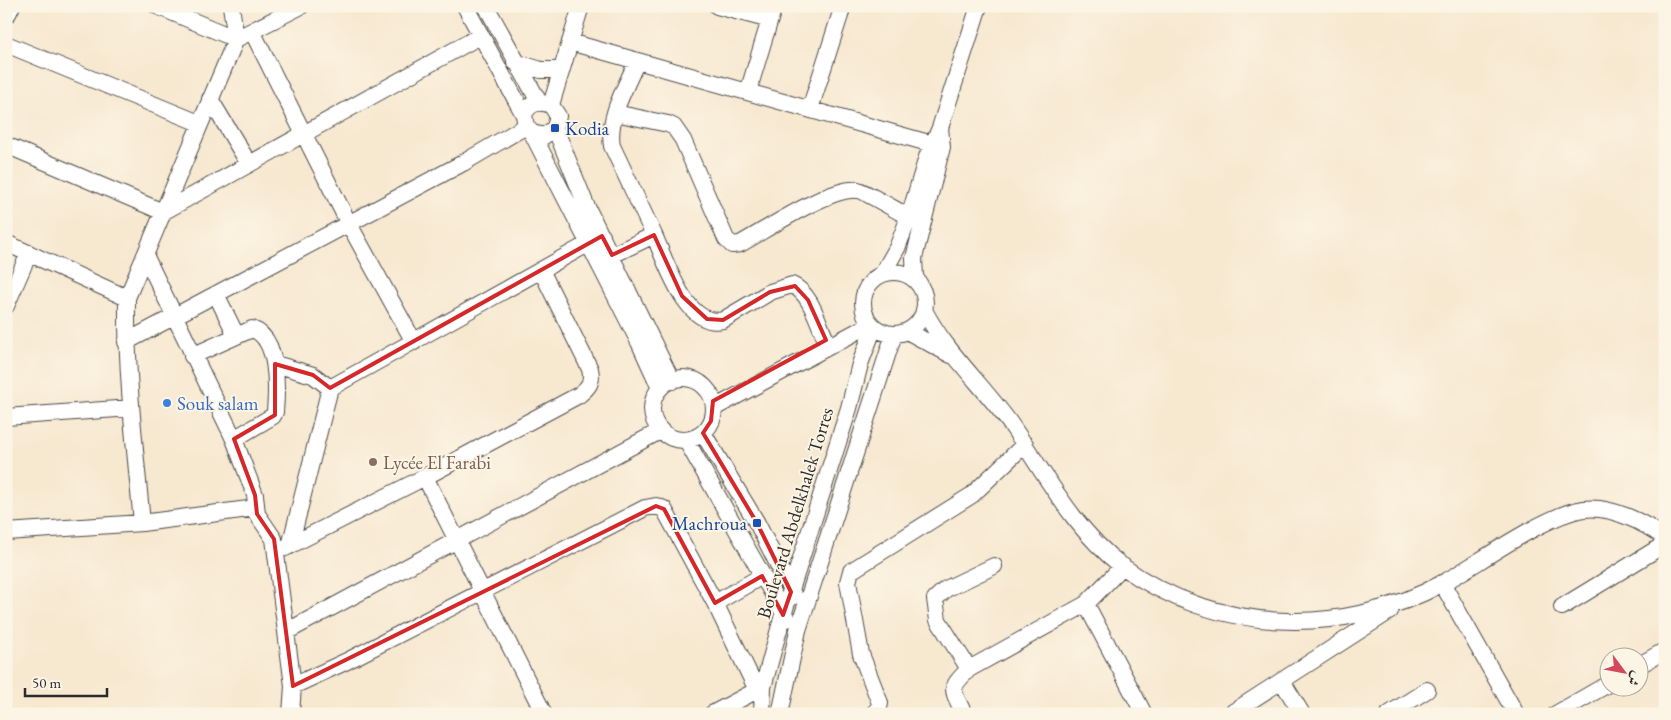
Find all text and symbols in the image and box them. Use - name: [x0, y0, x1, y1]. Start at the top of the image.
- place label: Kodia: [565, 116, 610, 141]
- marker: Kodia: [549, 122, 561, 134]
- place label: Souk salam: [177, 391, 259, 416]
- marker: Souk salam: [161, 397, 173, 409]
- street label: Boulevard Abdelkhalek Torres: [751, 404, 839, 622]
- place label: Lycée El Farabi: [383, 450, 491, 475]
- marker: Lycée El Farabi: [367, 456, 379, 468]
- place label: Machroua: [672, 511, 747, 536]
- marker: Machroua: [751, 517, 763, 529]
- north arrow: [1598, 648, 1648, 698]
- scale bar: [25, 665, 108, 697]
- text: ش: [1624, 668, 1646, 690]
- text: 50 m: [32, 673, 61, 692]

